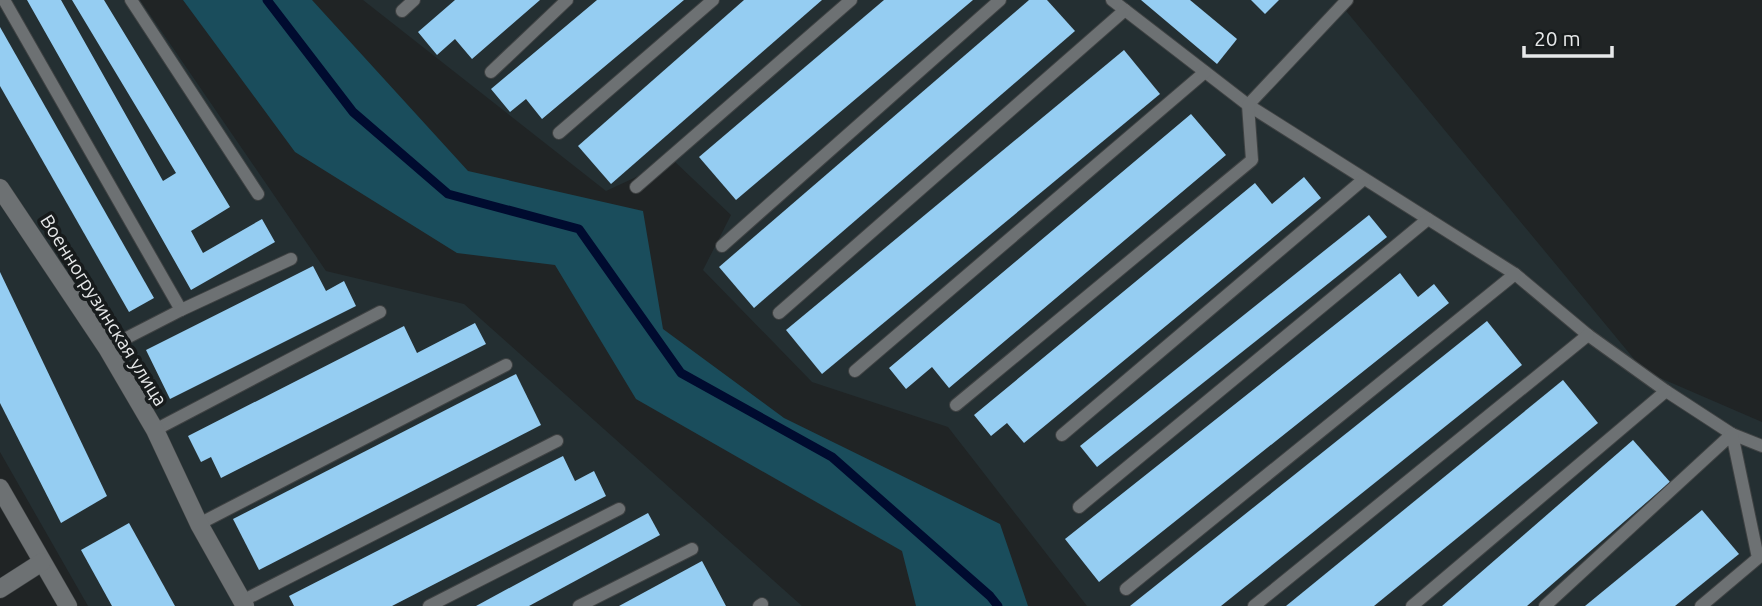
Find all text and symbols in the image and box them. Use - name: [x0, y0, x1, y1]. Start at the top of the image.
- scale bar: [1524, 14, 1612, 58]
- text: 20 m: [1534, 26, 1581, 50]
- street label: Военногрузинская улица: [36, 210, 172, 410]

